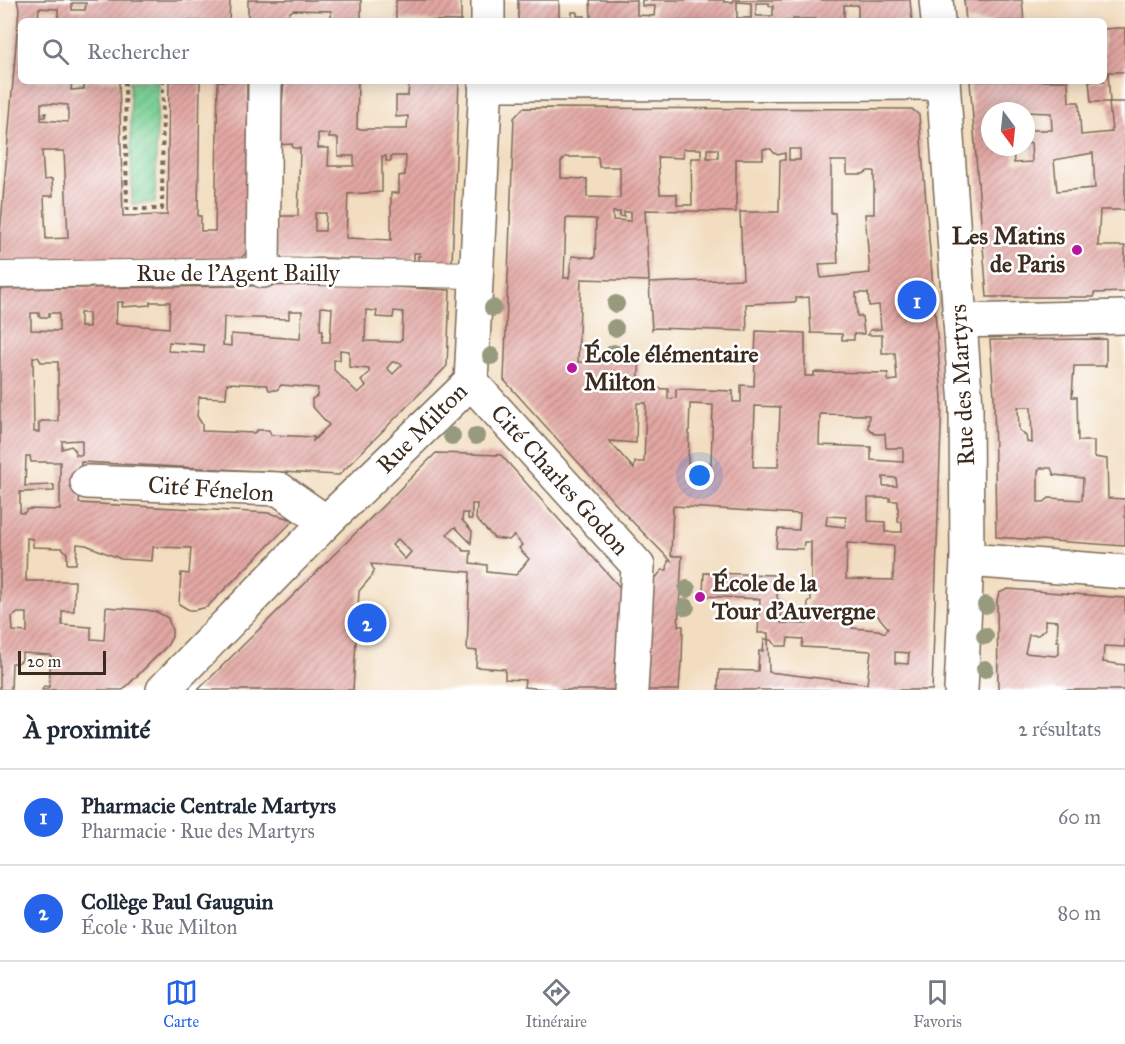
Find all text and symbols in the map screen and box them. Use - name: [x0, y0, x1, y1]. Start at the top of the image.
- search box: [18, 18, 1107, 84]
- icon: search: [39, 35, 72, 68]
- text: Rechercher: [87, 38, 189, 65]
- north arrow: [981, 102, 1035, 156]
- place label: Les Matins de Paris: [952, 221, 1065, 279]
- marker: Les Matins de Paris: [1070, 243, 1084, 257]
- street label: Rue de l'Agent Bailly: [136, 258, 341, 288]
- pin: 1: [898, 278, 936, 322]
- street label: Rue des Martyrs: [943, 303, 981, 467]
- place label: École élémentaire Milton: [584, 338, 759, 397]
- marker: École élémentaire Milton: [565, 361, 579, 375]
- street label: Rue Milton: [370, 376, 474, 480]
- street label: Cité Charles Godon: [484, 398, 636, 562]
- your location: [685, 461, 714, 490]
- street label: Cité Fénelon: [147, 470, 275, 508]
- place label: École de la Tour d'Auvergne: [711, 567, 876, 626]
- marker: École de la Tour d'Auvergne: [693, 590, 707, 604]
- pin: 2: [348, 600, 386, 646]
- scale bar: [18, 648, 106, 676]
- text: 20 m: [27, 652, 61, 671]
- text: À proximité: [24, 713, 150, 745]
- text: 2 résultats: [1018, 717, 1101, 741]
- text: Pharmacie Centrale Martyrs: [81, 792, 336, 819]
- text: 1: [40, 805, 47, 829]
- text: 60 m: [1058, 805, 1101, 829]
- text: Pharmacie · Rue des Martyrs: [81, 819, 315, 843]
- text: Collège Paul Gauguin: [81, 888, 273, 915]
- text: 2: [39, 901, 48, 925]
- text: 80 m: [1058, 901, 1101, 925]
- text: École · Rue Milton: [81, 915, 237, 939]
- tab: Carte: [163, 976, 199, 1031]
- tab: Itinéraire: [525, 976, 587, 1031]
- tab: Favoris: [913, 976, 962, 1031]

